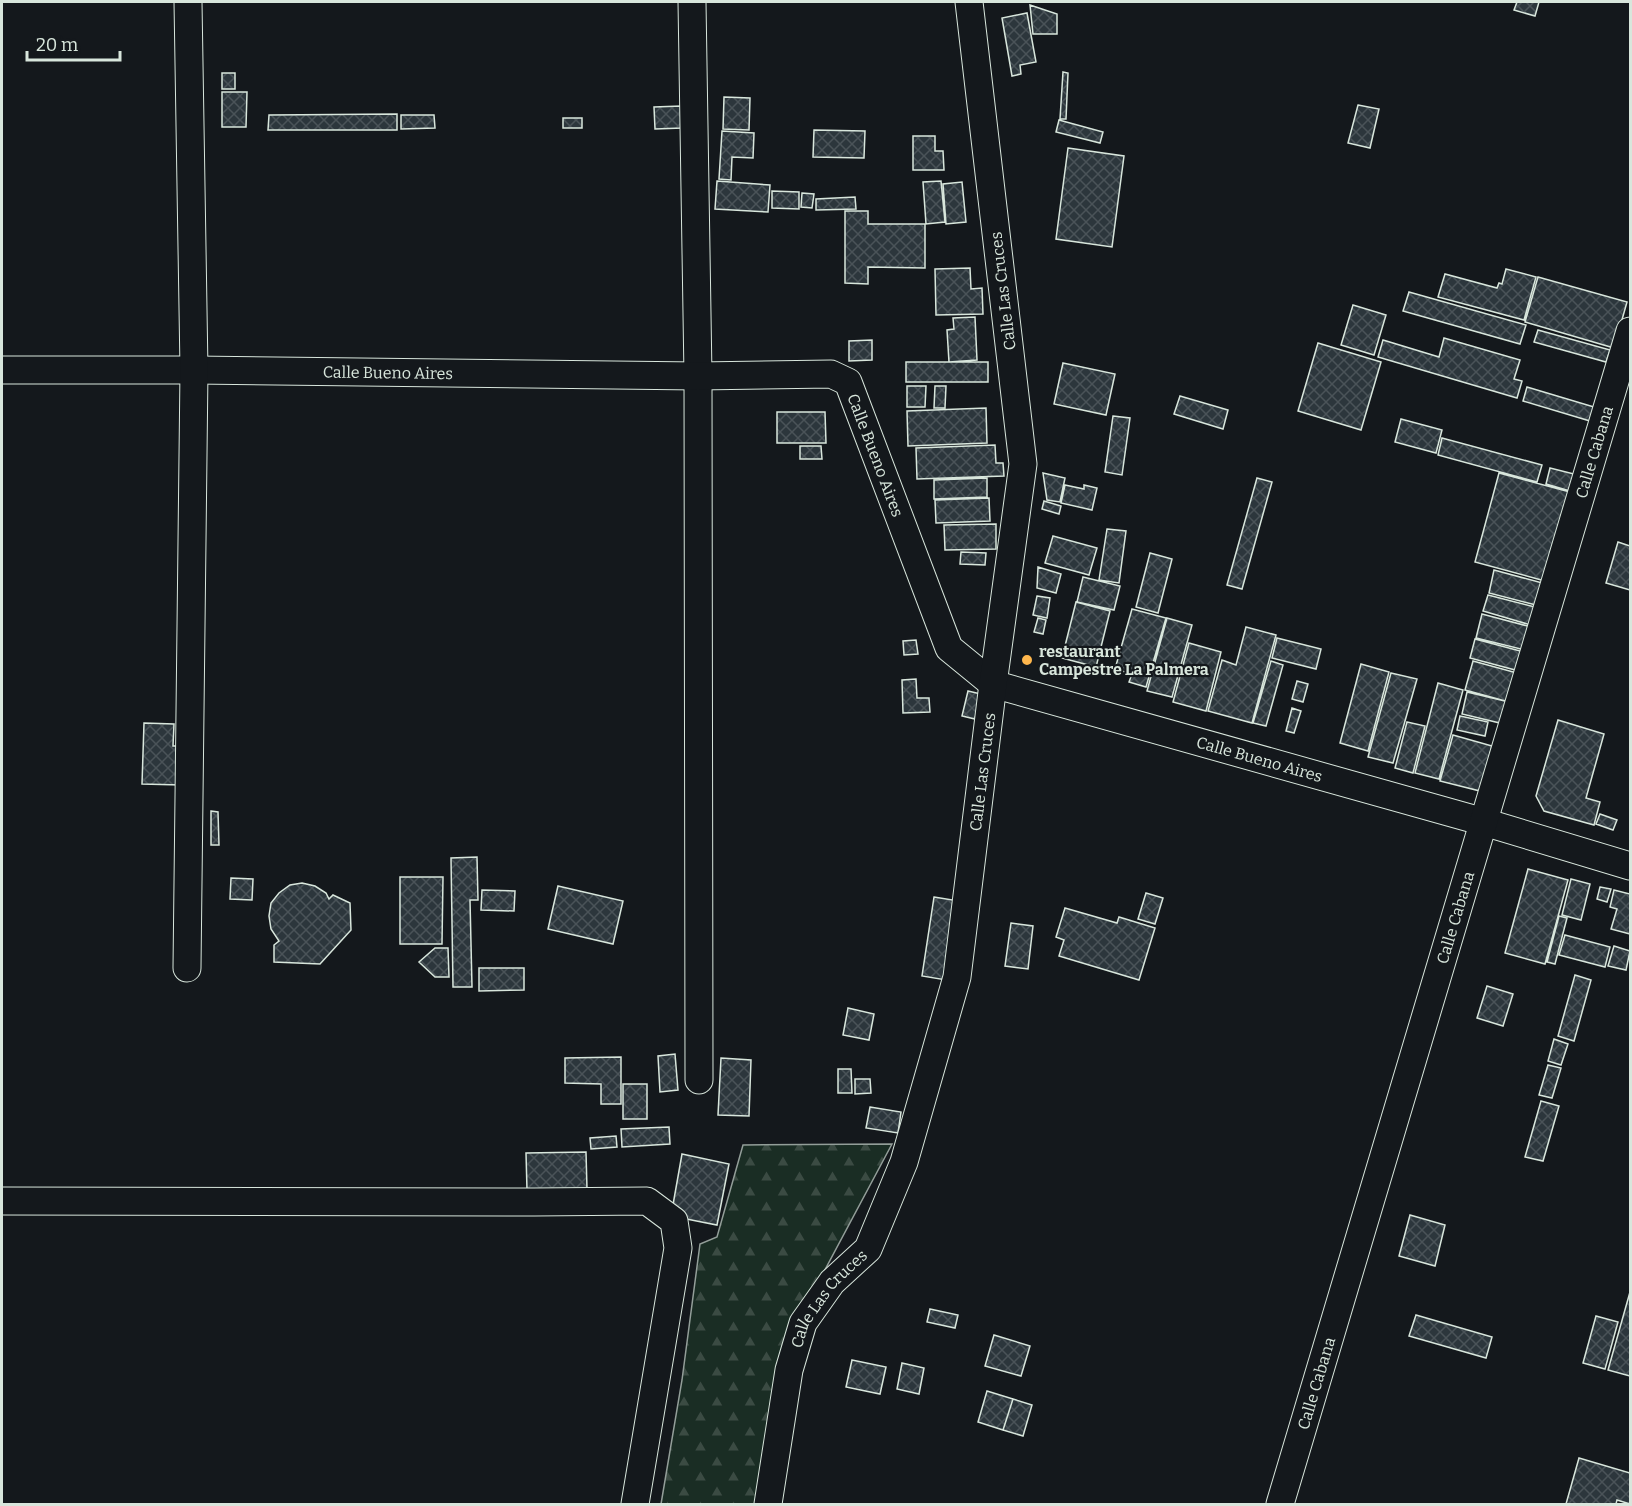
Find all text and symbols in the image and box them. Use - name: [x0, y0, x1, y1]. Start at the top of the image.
- scale bar: [27, 24, 120, 62]
- text: 20 m: [36, 34, 78, 56]
- street label: Calle Las Cruces: [986, 231, 1020, 351]
- street label: Calle Bueno Aires: [323, 362, 453, 383]
- street label: Calle Bueno Aires: [844, 391, 908, 519]
- street label: Calle Cabana: [1571, 403, 1617, 500]
- place label: restaurant Campestre La Palmera: [1039, 642, 1209, 679]
- marker: restaurant Campestre La Palmera: [1020, 653, 1034, 667]
- street label: Calle Las Cruces: [965, 711, 999, 832]
- street label: Calle Bueno Aires: [1194, 732, 1325, 786]
- street label: Calle Cabana: [1432, 869, 1478, 966]
- street label: Calle Las Cruces: [787, 1245, 871, 1350]
- street label: Calle Cabana: [1293, 1334, 1339, 1432]

